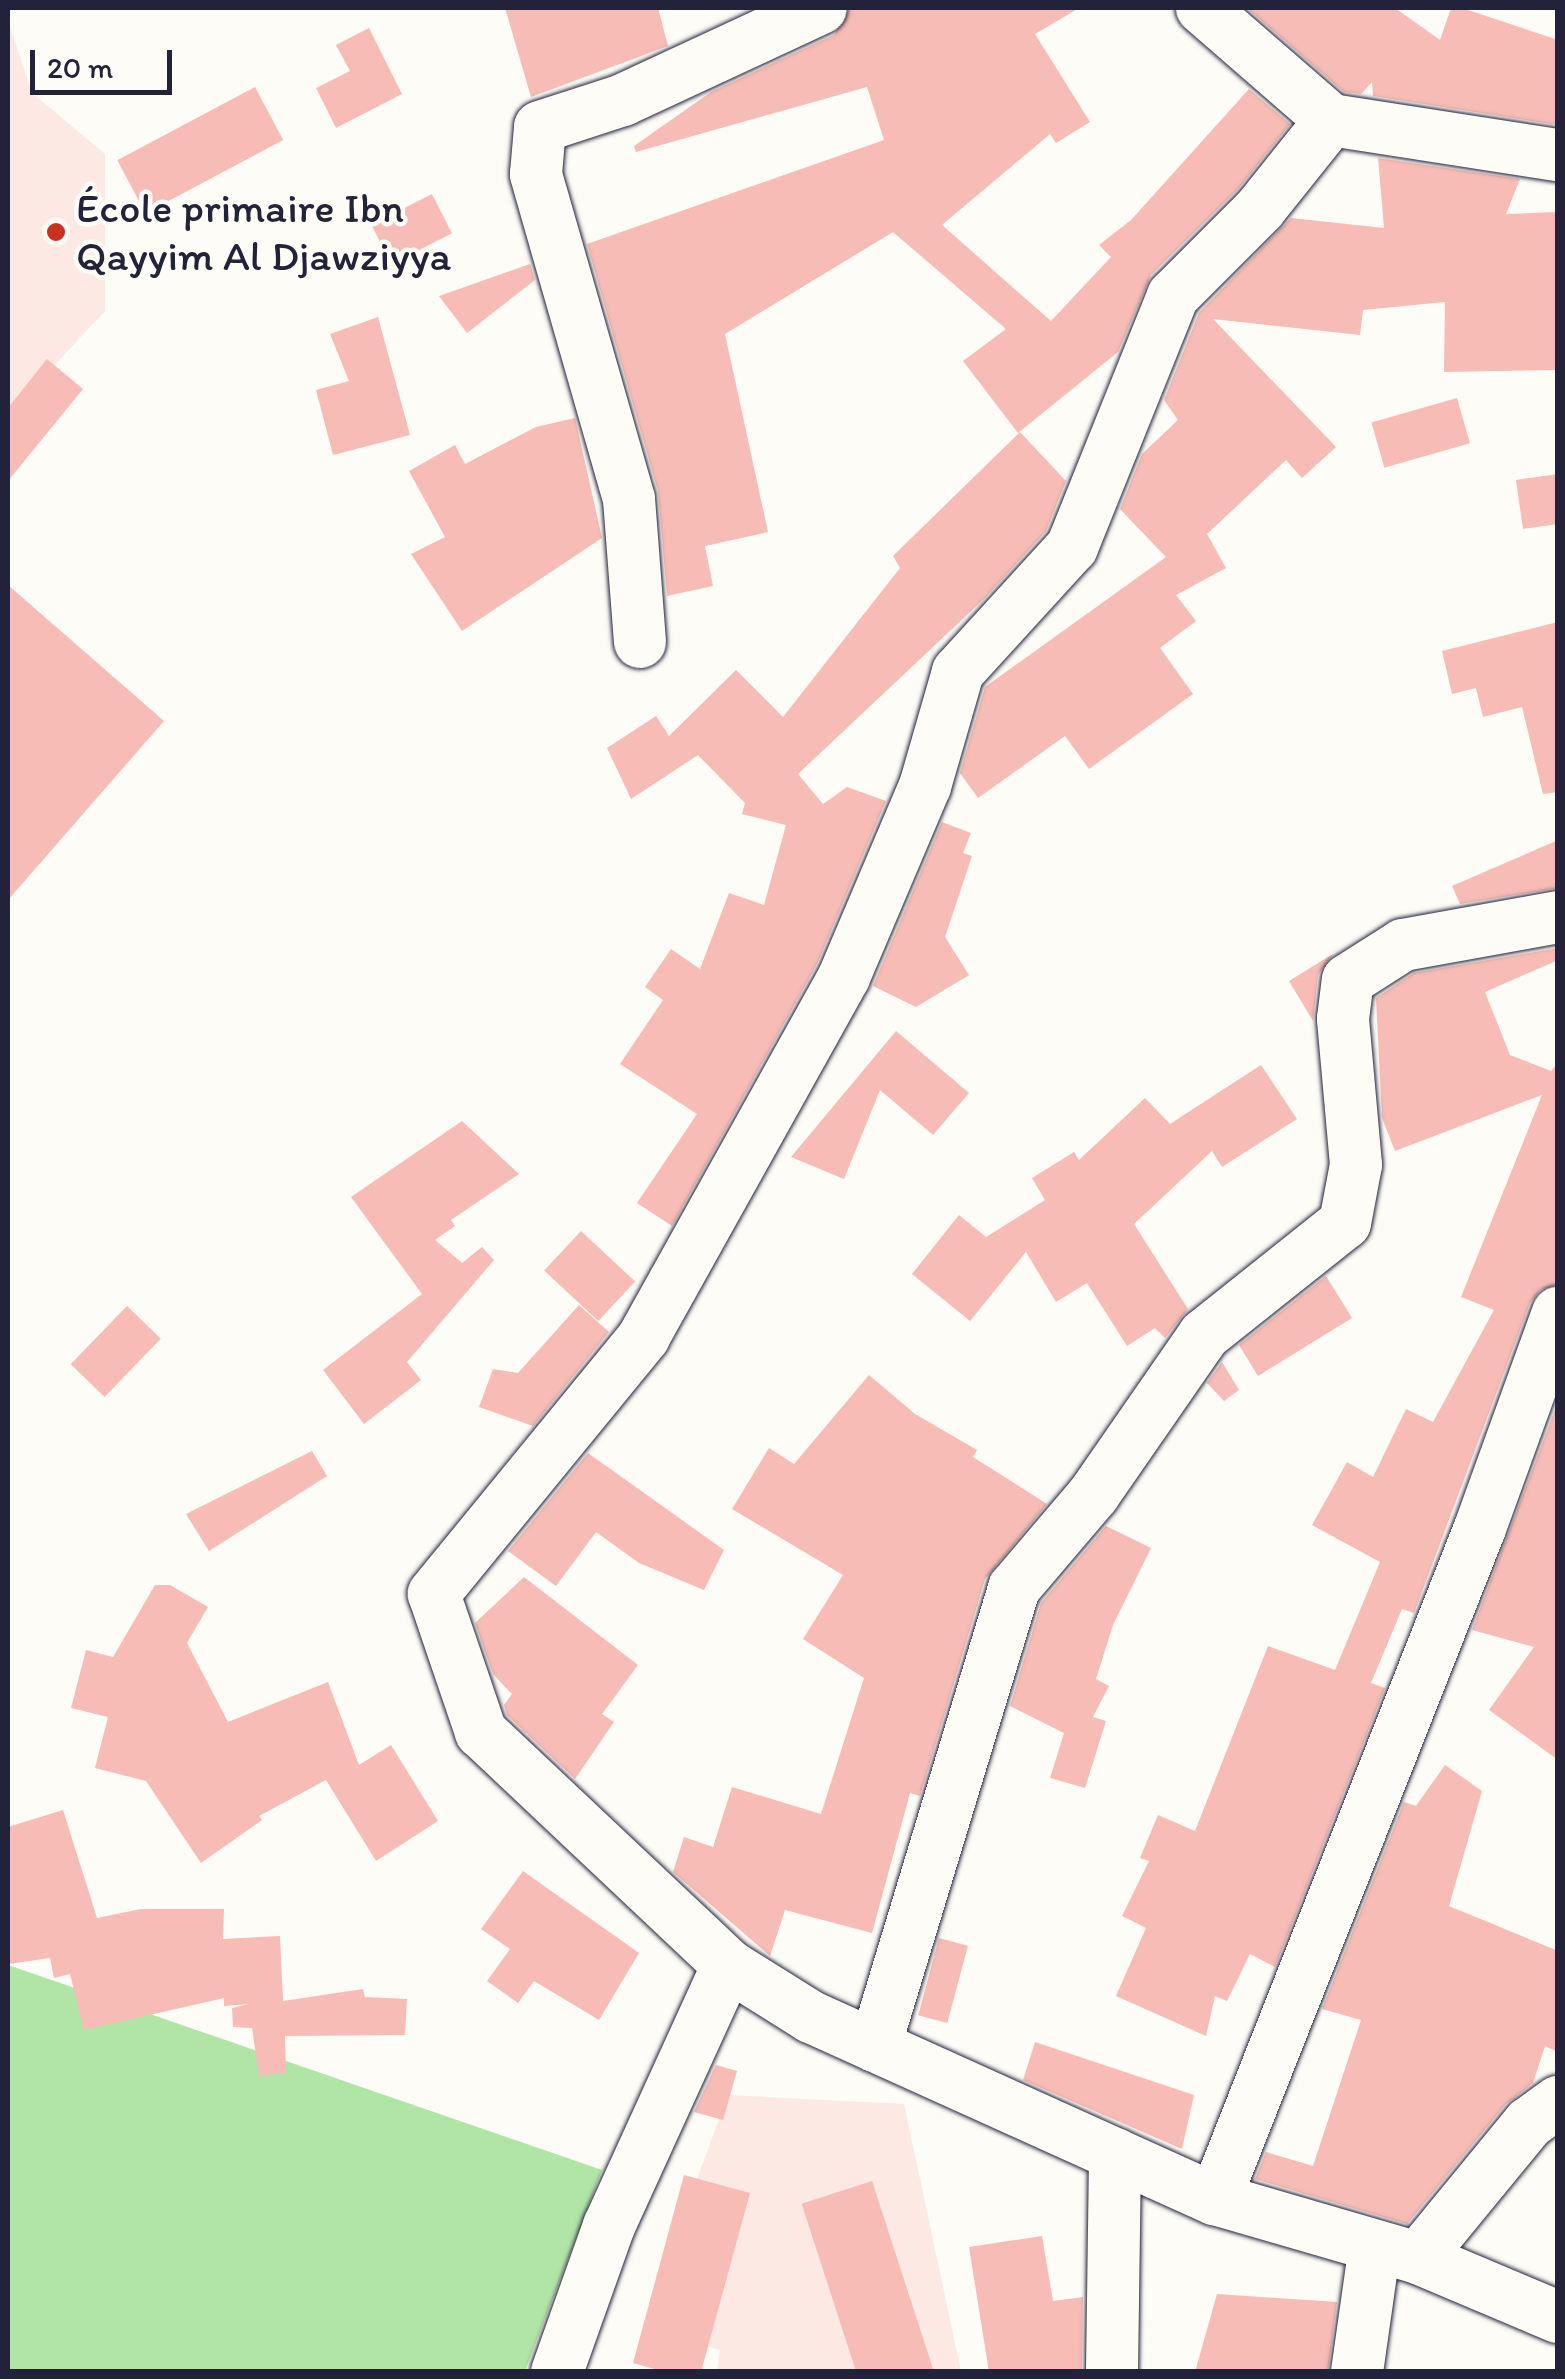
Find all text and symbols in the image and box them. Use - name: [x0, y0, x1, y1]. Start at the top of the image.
- scale bar: [35, 30, 178, 92]
- text: 20 m: [47, 49, 113, 86]
- place label: École primaire Ibn Qayyim Al Djawziyya: [76, 183, 451, 282]
- marker: École primaire Ibn Qayyim Al Djawziyya: [45, 221, 67, 243]

